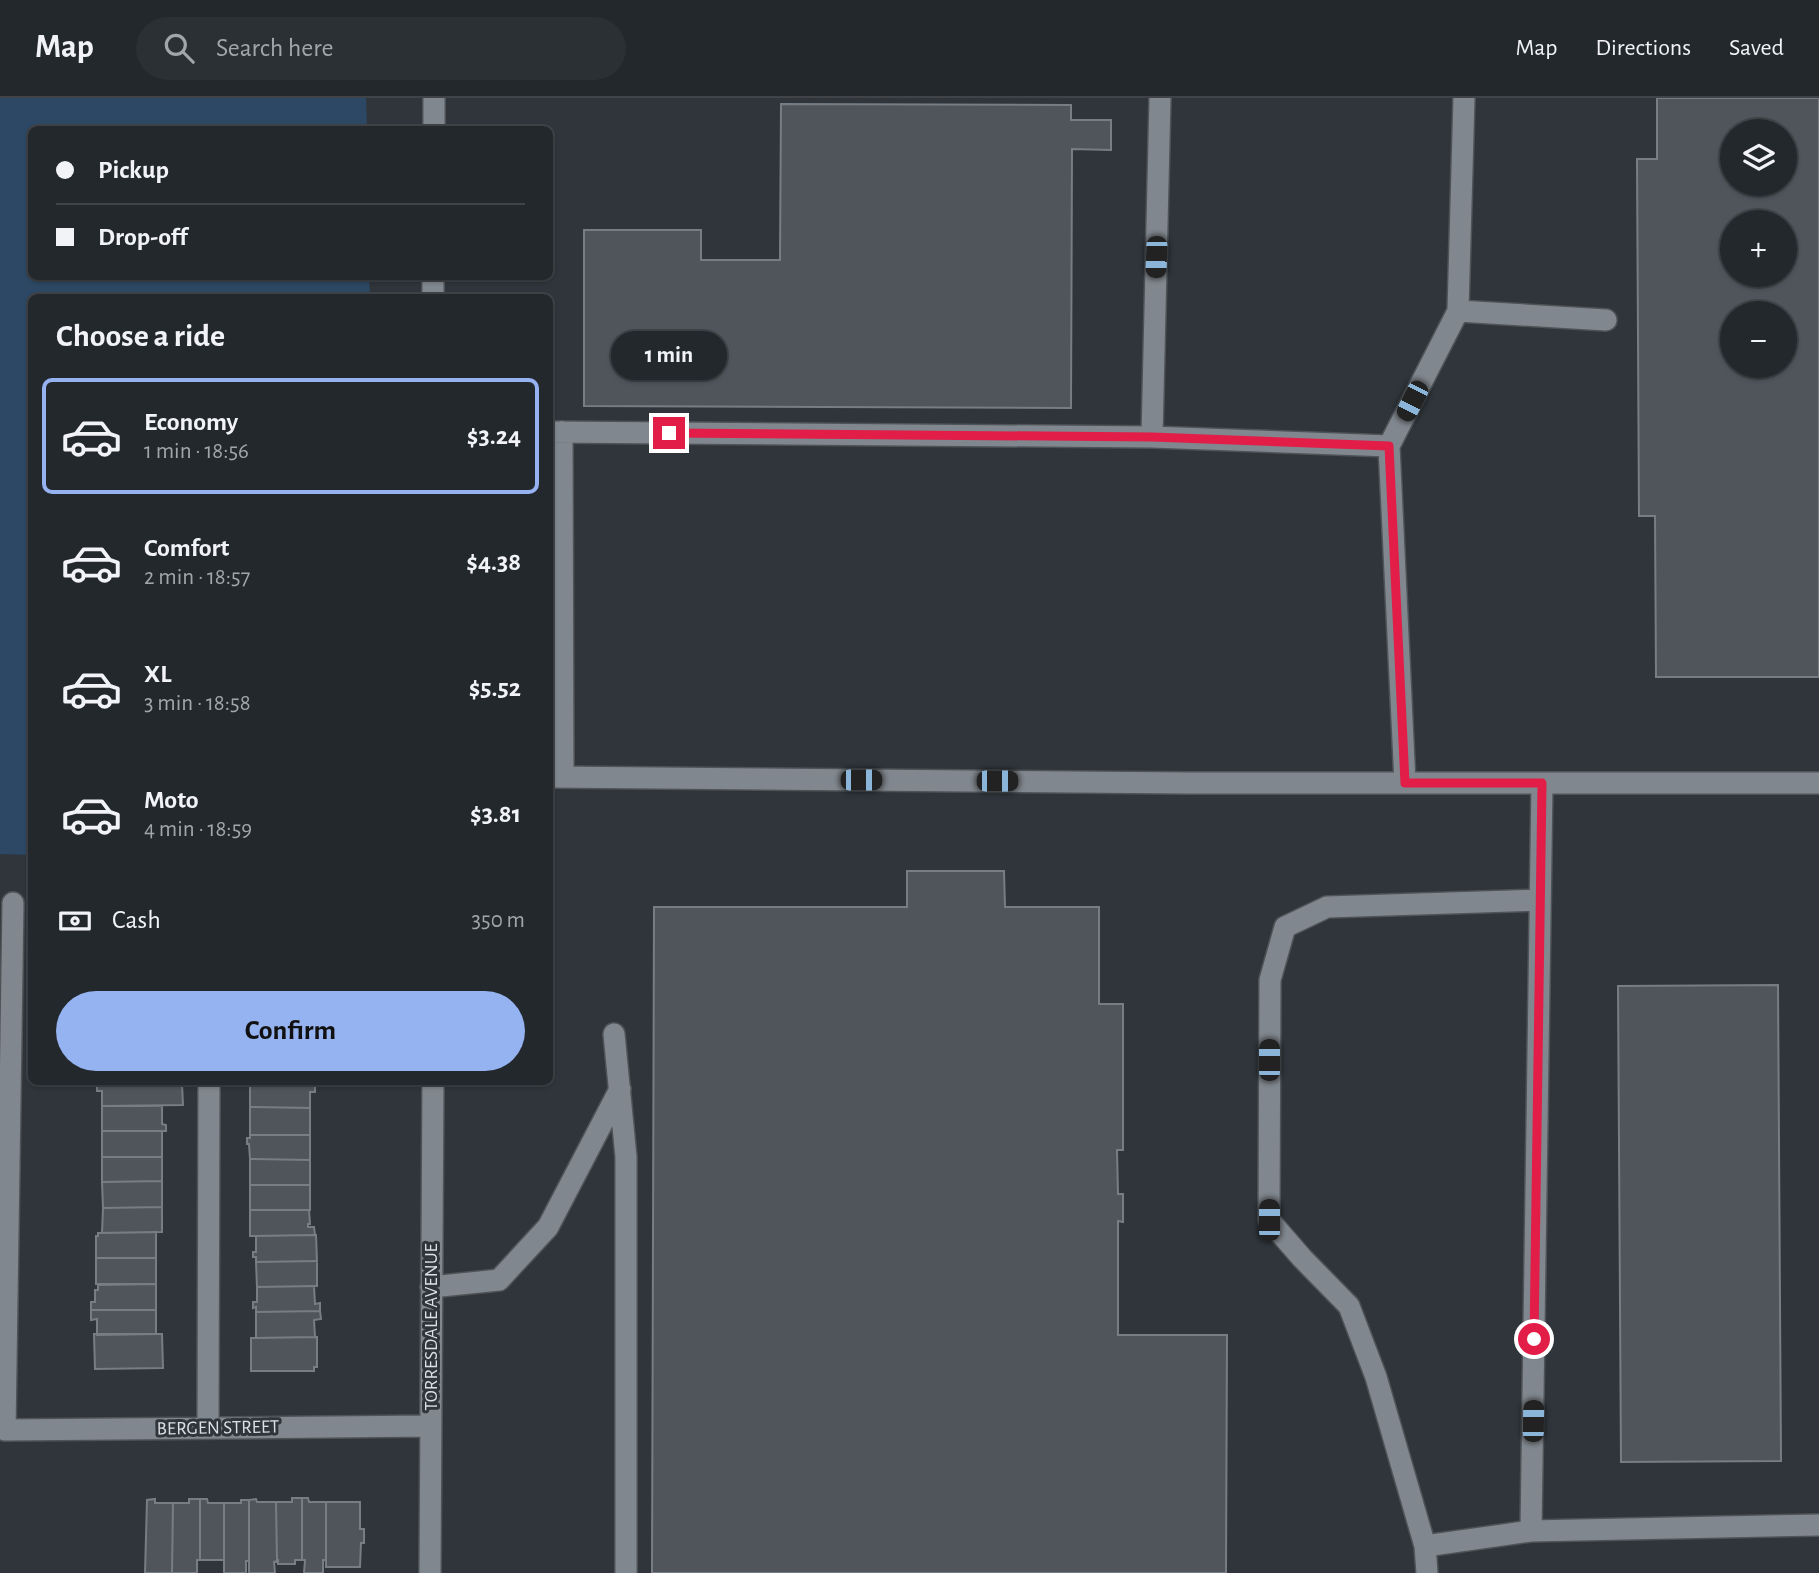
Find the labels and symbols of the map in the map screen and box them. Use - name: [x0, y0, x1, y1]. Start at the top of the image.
- car: [1145, 236, 1168, 278]
- callout: 1 min: [611, 331, 727, 380]
- car: [1394, 378, 1431, 424]
- route end: [653, 417, 685, 449]
- car: [841, 770, 883, 791]
- car: [977, 771, 1019, 792]
- car: [1259, 1039, 1280, 1081]
- car: [1259, 1199, 1280, 1241]
- street label: TORRESDALE AVENUE: [422, 1243, 441, 1411]
- route start: [1518, 1323, 1550, 1355]
- car: [1523, 1400, 1544, 1442]
- street label: BERGEN STREET: [157, 1417, 279, 1439]

